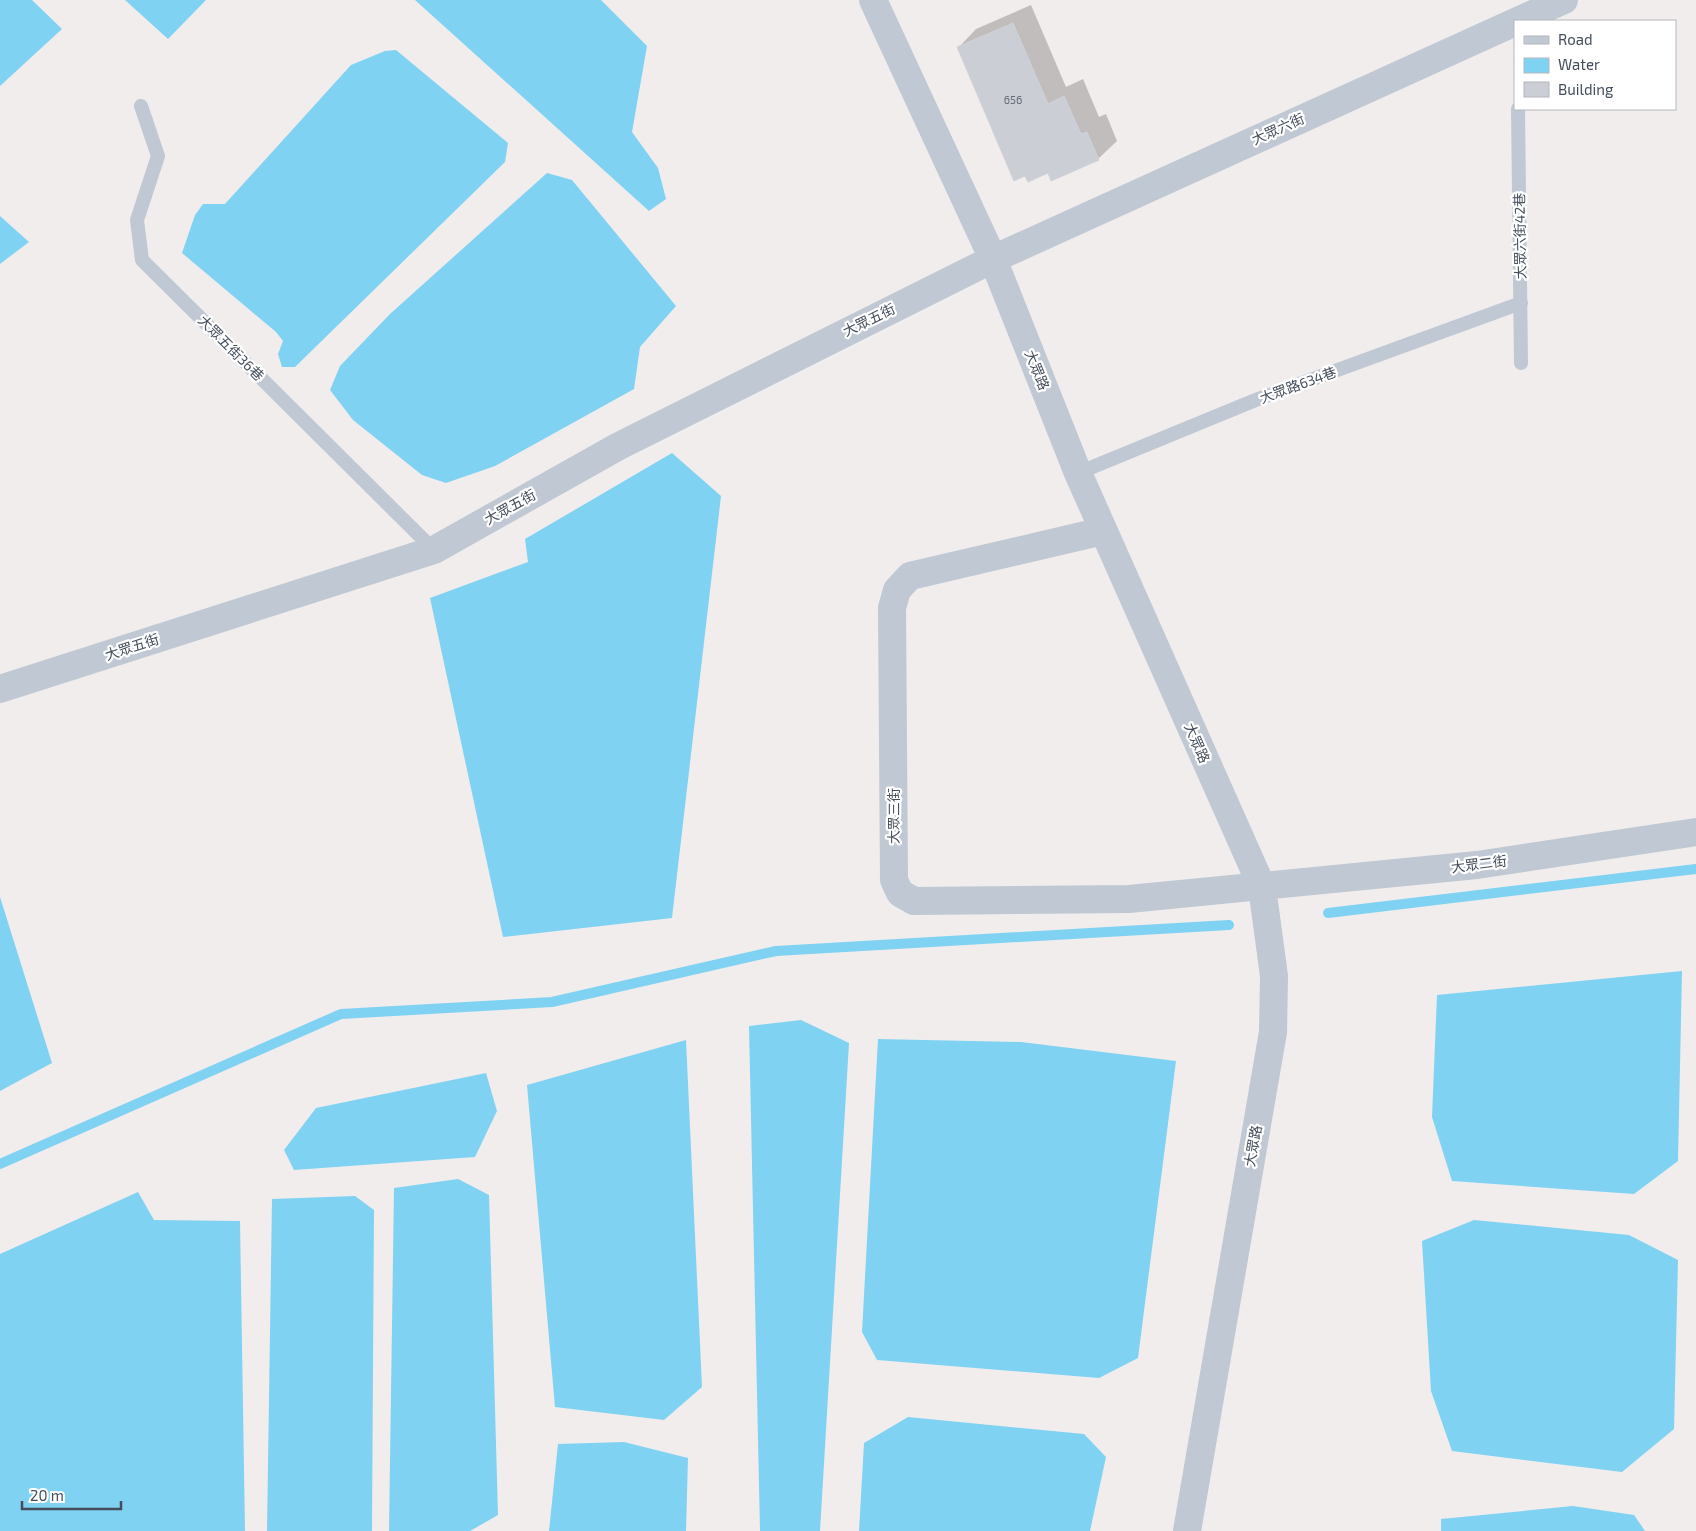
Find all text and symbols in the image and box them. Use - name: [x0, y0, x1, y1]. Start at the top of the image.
- legend: [1514, 20, 1676, 110]
- text: Road: [1558, 30, 1593, 48]
- text: Water: [1558, 55, 1600, 73]
- text: Building: [1558, 80, 1614, 98]
- house number: 656: [1004, 93, 1022, 106]
- street label: 大眾六街: [1249, 109, 1307, 148]
- street label: 大眾六街42巷: [1510, 193, 1529, 279]
- street label: 大眾五街: [840, 300, 898, 339]
- street label: 大眾五街36巷: [195, 311, 268, 384]
- street label: 大眾路: [1022, 347, 1053, 392]
- street label: 大眾路634巷: [1257, 363, 1339, 406]
- street label: 大眾五街: [481, 486, 538, 528]
- street label: 大眾五街: [103, 630, 161, 663]
- street label: 大眾路: [1181, 720, 1214, 765]
- street label: 大眾三街: [885, 788, 902, 844]
- street label: 大眾二街: [1450, 852, 1508, 875]
- street label: 大眾路: [1240, 1124, 1265, 1168]
- scale bar: [22, 1478, 121, 1510]
- text: 20 m: [30, 1486, 64, 1504]

